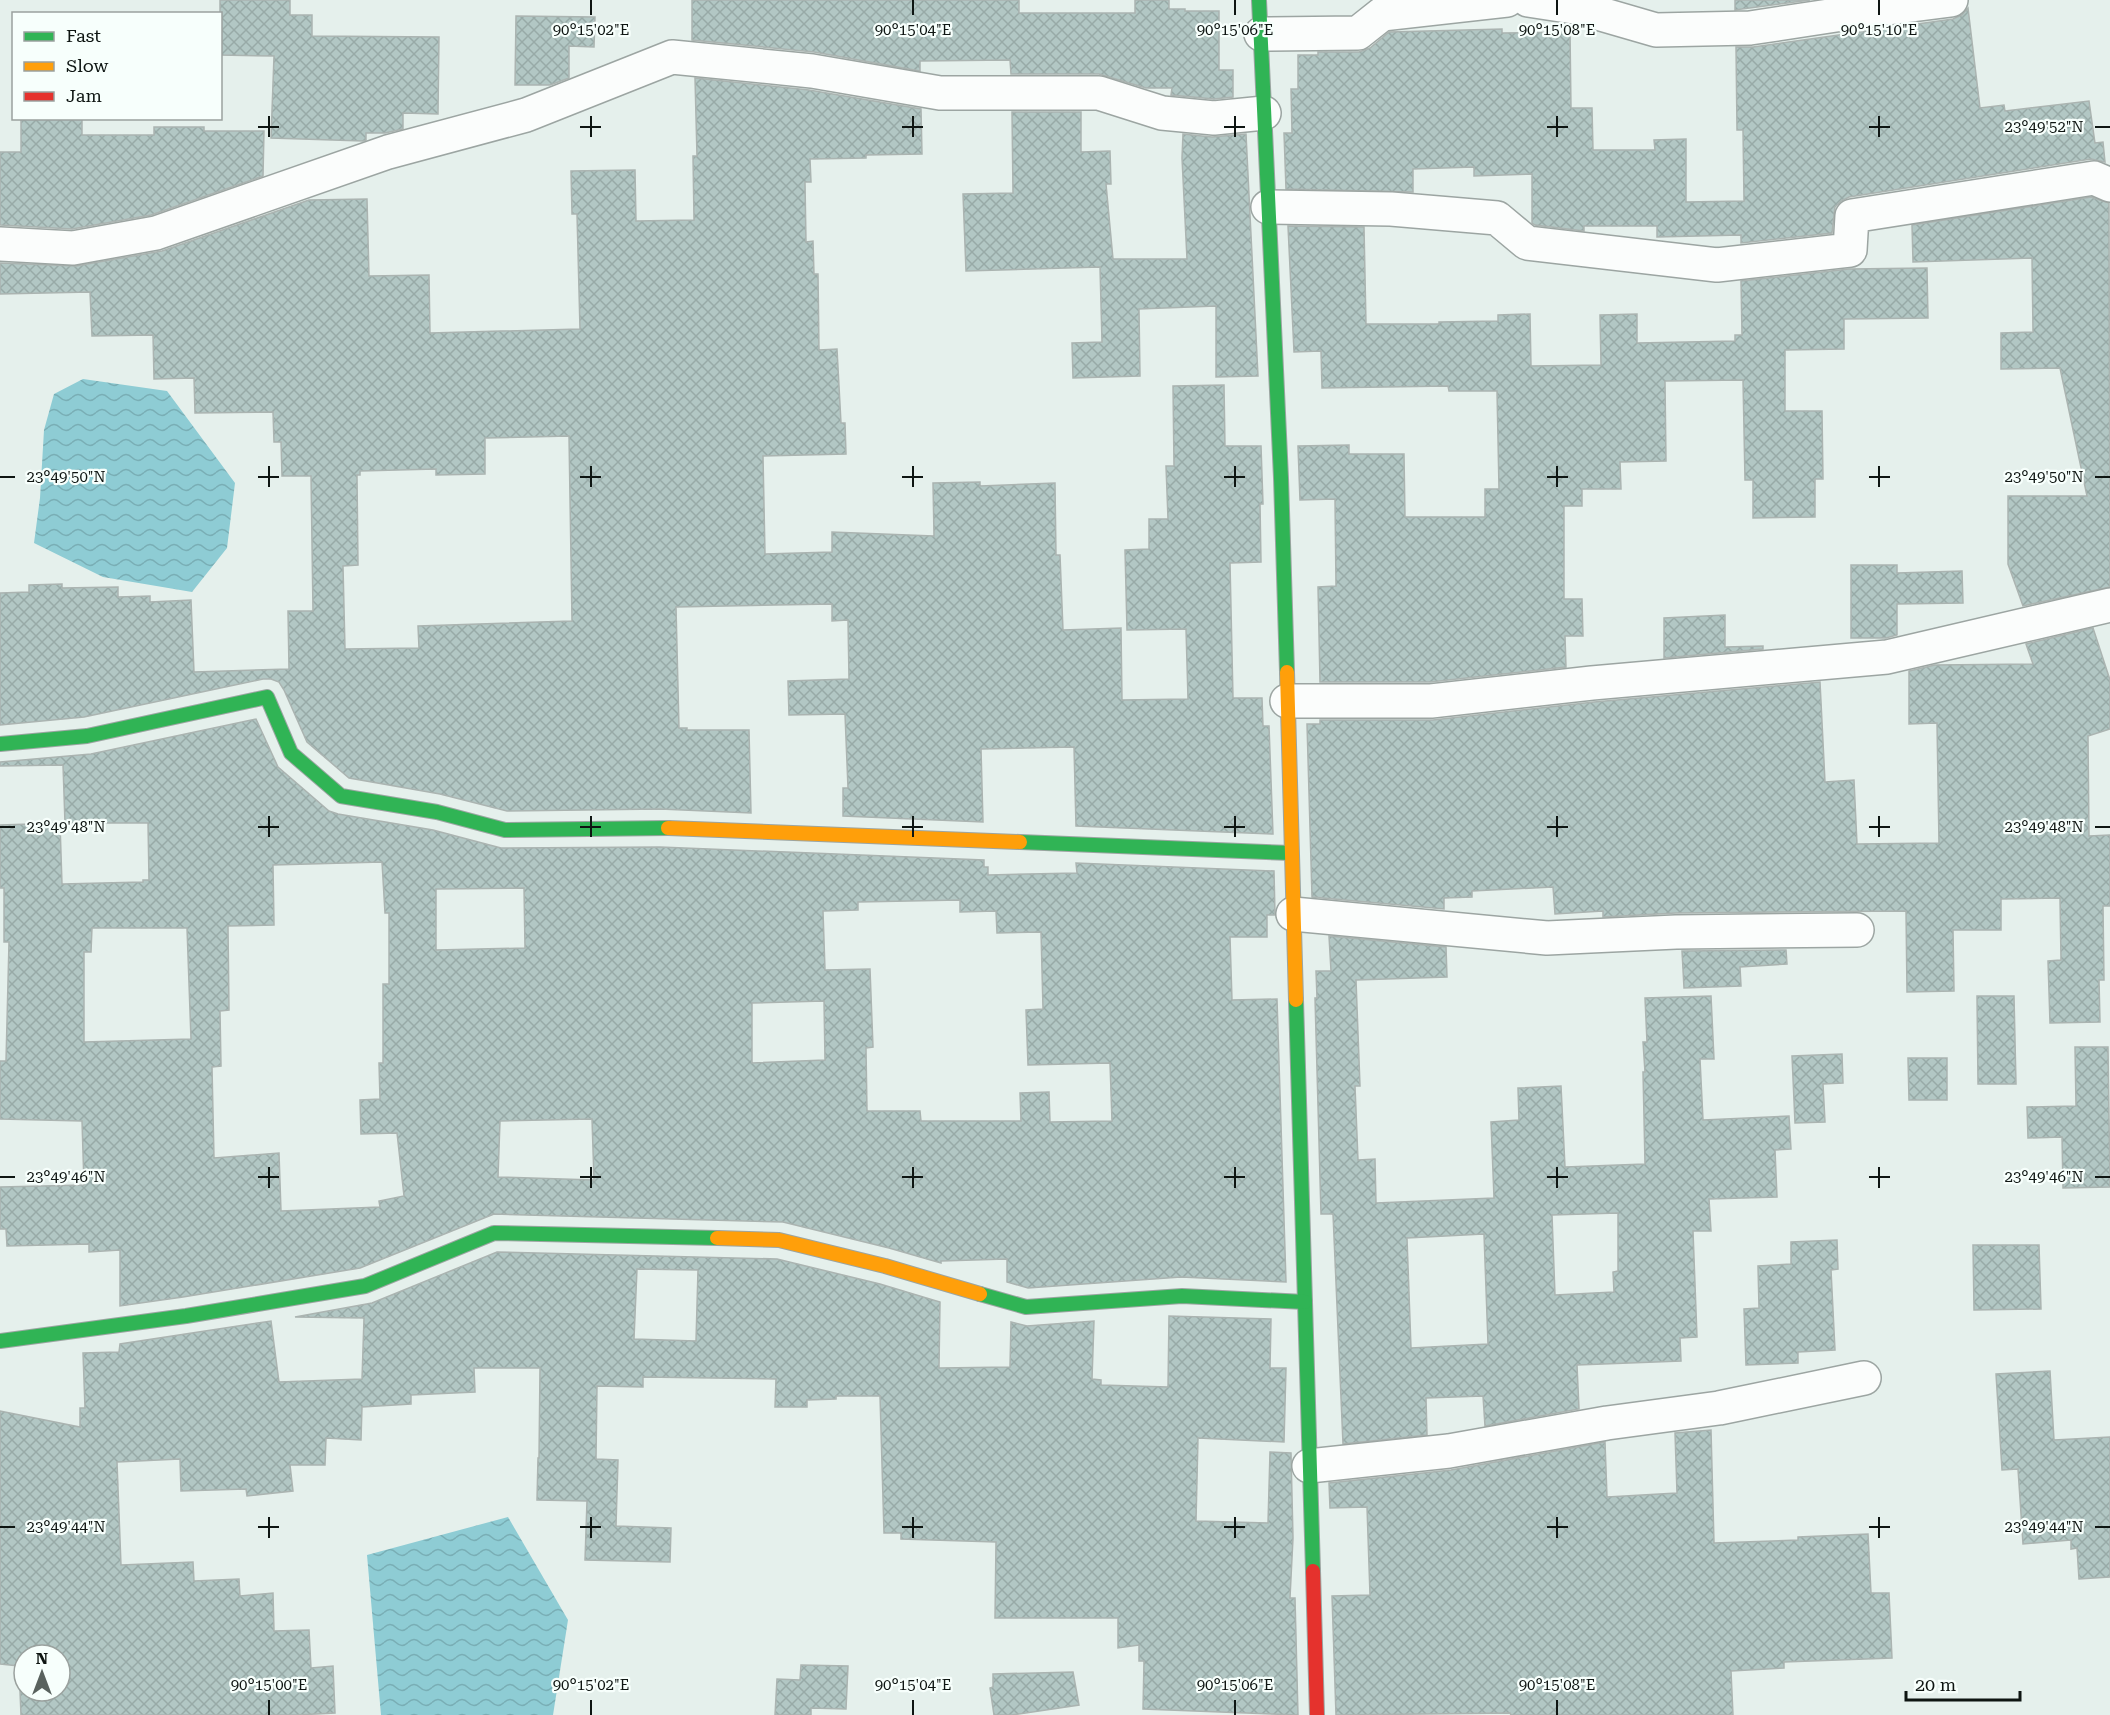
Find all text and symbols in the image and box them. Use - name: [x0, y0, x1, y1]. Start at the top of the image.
- legend: [12, 12, 222, 120]
- text: 90°15'02"E: [553, 21, 629, 39]
- text: 90°15'04"E: [875, 21, 951, 39]
- text: 90°15'06"E: [1197, 21, 1273, 39]
- text: 90°15'08"E: [1519, 21, 1595, 39]
- text: 90°15'10"E: [1841, 21, 1917, 39]
- text: Fast: [66, 25, 101, 46]
- text: Slow: [66, 55, 108, 76]
- text: Jam: [66, 85, 102, 106]
- text: 23°49'52"N: [2004, 118, 2084, 136]
- text: 23°49'50"N: [26, 468, 106, 486]
- text: 23°49'50"N: [2004, 468, 2084, 486]
- text: 23°49'48"N: [26, 818, 106, 836]
- text: 23°49'48"N: [2004, 818, 2084, 836]
- text: 23°49'46"N: [26, 1168, 106, 1186]
- text: 23°49'46"N: [2004, 1168, 2084, 1186]
- text: 23°49'44"N: [26, 1518, 106, 1536]
- text: 23°49'44"N: [2004, 1518, 2084, 1536]
- north arrow: [12, 1643, 72, 1703]
- text: N: [36, 1649, 48, 1668]
- scale bar: [1906, 1664, 2020, 1702]
- text: 20 m: [1915, 1674, 1956, 1695]
- text: 90°15'00"E: [231, 1676, 307, 1694]
- text: 90°15'02"E: [553, 1676, 629, 1694]
- text: 90°15'04"E: [875, 1676, 951, 1694]
- text: 90°15'06"E: [1197, 1676, 1273, 1694]
- text: 90°15'08"E: [1519, 1676, 1595, 1694]

